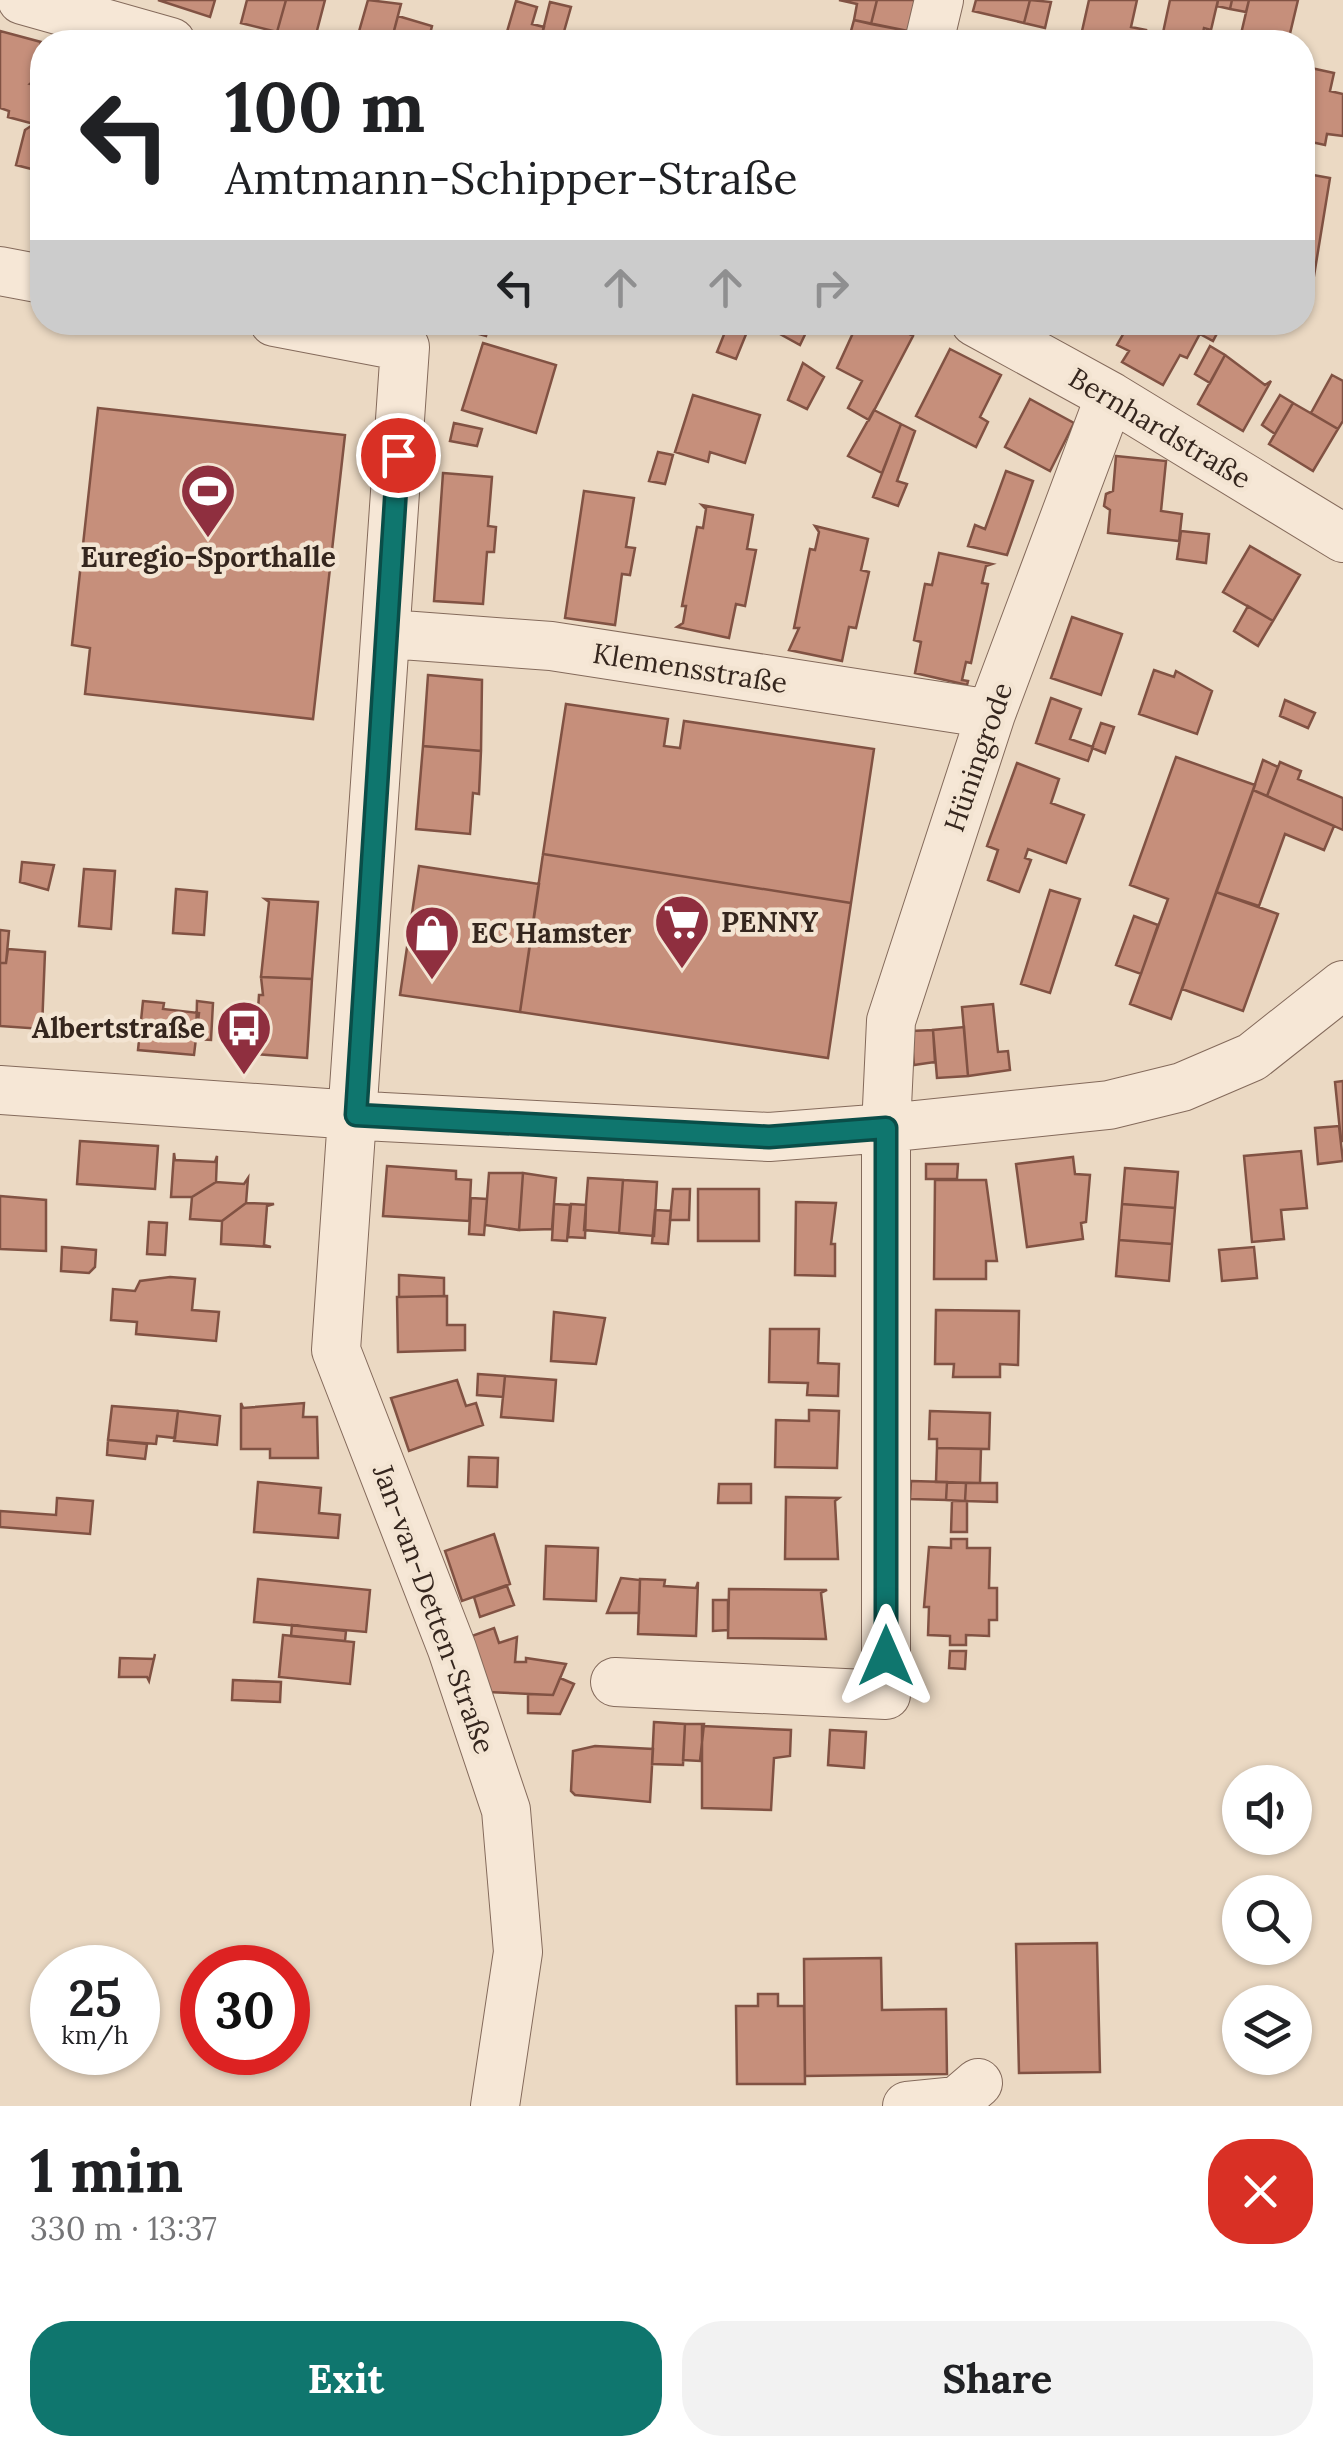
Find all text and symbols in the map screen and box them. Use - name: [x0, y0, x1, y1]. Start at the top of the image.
- text: 100 m: [225, 62, 425, 151]
- icon: left: [60, 70, 190, 200]
- text: Amtmann-Schipper-Straße: [225, 149, 798, 206]
- icon: left: [488, 260, 543, 315]
- icon: ahead: [593, 260, 648, 315]
- icon: ahead: [698, 260, 753, 315]
- icon: right: [803, 260, 858, 315]
- street label: Bernhardstraße: [1062, 360, 1258, 496]
- pin: [356, 413, 441, 498]
- icon: arrive: [371, 428, 426, 483]
- sports icon: Euregio-Sporthalle: [178, 461, 238, 540]
- place label: Euregio-Sporthalle: [80, 539, 336, 575]
- street label: Klemensstraße: [590, 635, 790, 701]
- street label: Hüningrode: [936, 678, 1020, 836]
- supermarket icon: PENNY: [652, 892, 712, 971]
- shop icon: EC Hamster: [402, 903, 462, 982]
- place label: PENNY: [721, 904, 818, 940]
- place label: EC Hamster: [471, 915, 632, 951]
- bus stop icon: Albertstraße: [214, 998, 274, 1077]
- place label: Albertstraße: [32, 1010, 205, 1046]
- street label: Jan-van-Detten-Straße: [365, 1459, 503, 1758]
- position arrow: [834, 1604, 938, 1708]
- map controls: [1222, 1765, 1312, 2075]
- button: sound: [1222, 1765, 1312, 1855]
- button: search: [1222, 1875, 1312, 1965]
- speed limit sign: 30: [180, 1945, 310, 2075]
- text: 25: [68, 1966, 122, 2030]
- button: layers: [1222, 1985, 1312, 2075]
- text: km/h: [61, 2019, 129, 2051]
- text: 1 min: [30, 2132, 183, 2208]
- button: close: [1208, 2139, 1313, 2244]
- text: 330 m · 13:37: [30, 2208, 217, 2249]
- button: Exit: [30, 2321, 662, 2436]
- button: Share: [682, 2321, 1313, 2436]

